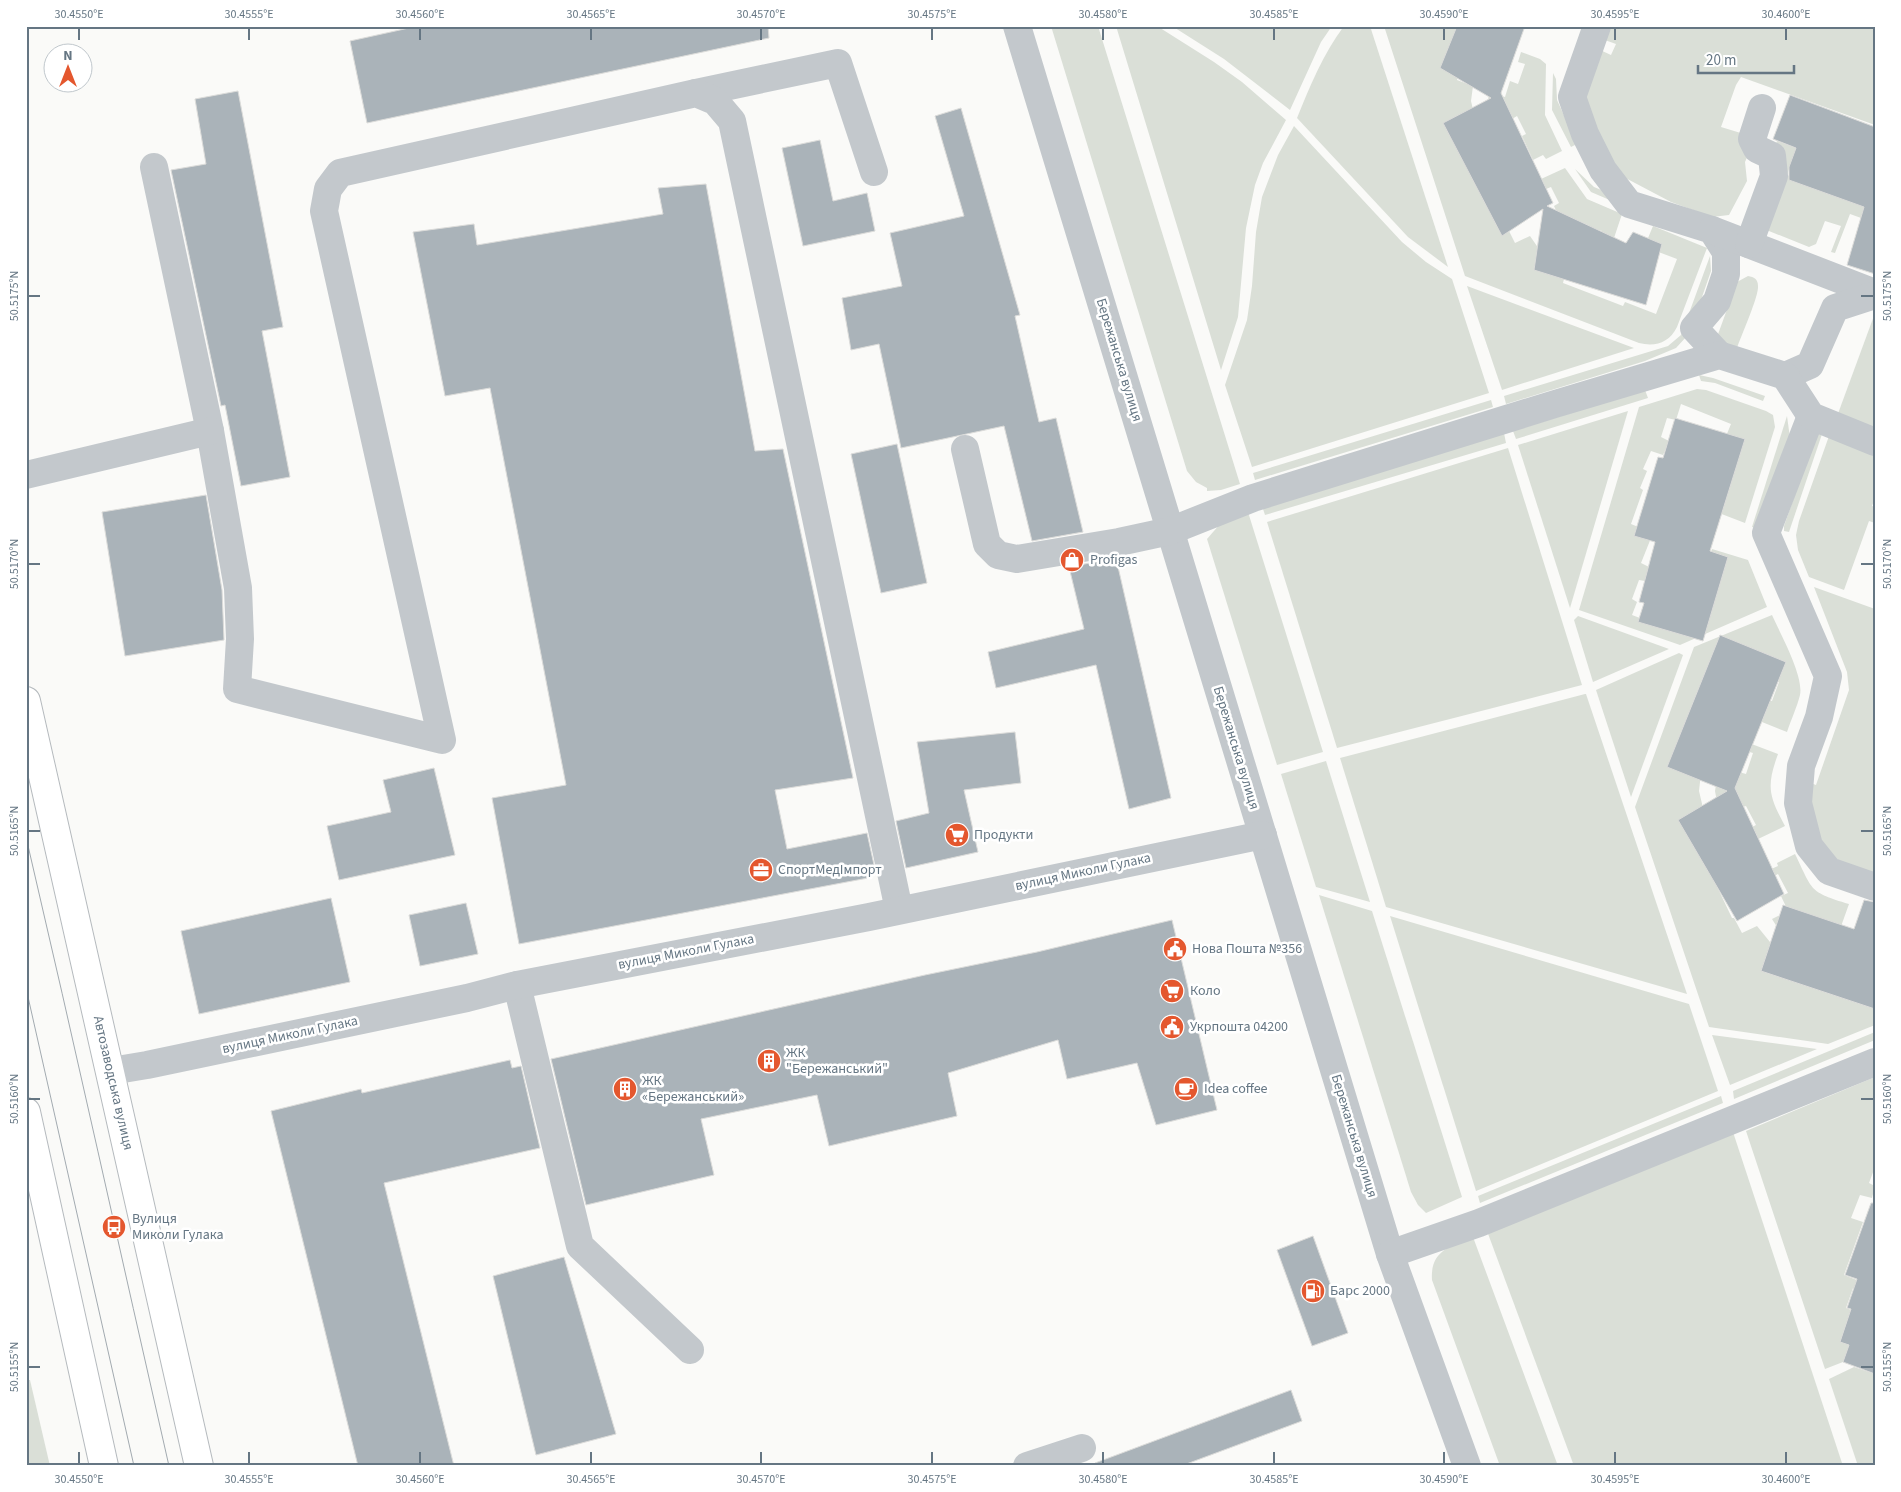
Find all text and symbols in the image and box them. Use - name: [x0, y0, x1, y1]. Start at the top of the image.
- text: 30.4550°E: [54, 6, 104, 23]
- text: 30.4555°E: [224, 6, 274, 23]
- text: 30.4560°E: [395, 6, 445, 23]
- text: 30.4565°E: [566, 6, 616, 23]
- text: 30.4570°E: [736, 6, 786, 23]
- text: 30.4575°E: [907, 6, 957, 23]
- text: 30.4580°E: [1078, 6, 1128, 23]
- text: 30.4585°E: [1249, 6, 1299, 23]
- text: 30.4590°E: [1419, 6, 1469, 23]
- text: 30.4595°E: [1590, 6, 1640, 23]
- text: 30.4600°E: [1761, 6, 1811, 23]
- north arrow: [42, 42, 92, 92]
- scale bar: [1698, 42, 1795, 74]
- text: N: [63, 46, 73, 66]
- text: 20 m: [1706, 50, 1736, 71]
- text: 50.5175°N: [6, 271, 23, 321]
- text: 50.5175°N: [1879, 271, 1896, 321]
- street label: Бережанська вулиця: [1091, 296, 1147, 424]
- text: 50.5170°N: [6, 539, 23, 589]
- text: 50.5170°N: [1879, 539, 1896, 589]
- shop icon: Profigas: [1059, 547, 1085, 573]
- place label: Profigas: [1090, 550, 1138, 570]
- street label: Бережанська вулиця: [1208, 684, 1264, 812]
- text: 50.5165°N: [6, 806, 23, 856]
- text: 50.5165°N: [1879, 806, 1896, 856]
- supermarket icon: Продукти: [944, 822, 970, 848]
- place label: Продукти: [974, 825, 1033, 845]
- street label: вулиця Миколи Гулака: [1013, 848, 1153, 896]
- office icon: СпортМедІмпорт: [748, 857, 774, 883]
- place label: СпортМедІмпорт: [778, 860, 882, 880]
- street label: вулиця Миколи Гулака: [616, 929, 756, 975]
- public building icon: Нова Пошта №356: [1162, 936, 1188, 962]
- place label: Нова Пошта №356: [1192, 939, 1302, 959]
- supermarket icon: Коло: [1159, 978, 1185, 1004]
- place label: Коло: [1190, 981, 1221, 1001]
- street label: вулиця Миколи Гулака: [220, 1011, 360, 1059]
- street label: Автозаводська вулиця: [88, 1014, 138, 1152]
- public building icon: Укрпошта 04200: [1159, 1014, 1185, 1040]
- place label: Укрпошта 04200: [1190, 1017, 1288, 1037]
- place label: ЖК "Бережанський": [786, 1043, 888, 1079]
- building icon: ЖК "Бережанський": [756, 1048, 782, 1074]
- place label: ЖК «Бережанський»: [642, 1071, 744, 1107]
- street label: Бережанська вулиця: [1326, 1072, 1382, 1200]
- text: 50.5160°N: [6, 1074, 23, 1124]
- text: 50.5160°N: [1879, 1074, 1896, 1124]
- building icon: ЖК «Бережанський»: [612, 1076, 638, 1102]
- cafe icon: Idea coffee: [1173, 1076, 1199, 1102]
- place label: Idea coffee: [1204, 1079, 1268, 1099]
- place label: Вулиця Миколи Гулака: [132, 1209, 224, 1245]
- bus stop icon: Вулиця Миколи Гулака: [101, 1214, 127, 1240]
- fuel station icon: Барс 2000: [1300, 1278, 1326, 1304]
- place label: Барс 2000: [1330, 1281, 1390, 1301]
- text: 50.5155°N: [6, 1342, 23, 1392]
- text: 50.5155°N: [1879, 1342, 1896, 1392]
- text: 30.4550°E: [54, 1471, 104, 1488]
- text: 30.4555°E: [224, 1471, 274, 1488]
- text: 30.4560°E: [395, 1471, 445, 1488]
- text: 30.4565°E: [566, 1471, 616, 1488]
- text: 30.4570°E: [736, 1471, 786, 1488]
- text: 30.4575°E: [907, 1471, 957, 1488]
- text: 30.4580°E: [1078, 1471, 1128, 1488]
- text: 30.4585°E: [1249, 1471, 1299, 1488]
- text: 30.4590°E: [1419, 1471, 1469, 1488]
- text: 30.4595°E: [1590, 1471, 1640, 1488]
- text: 30.4600°E: [1761, 1471, 1811, 1488]

